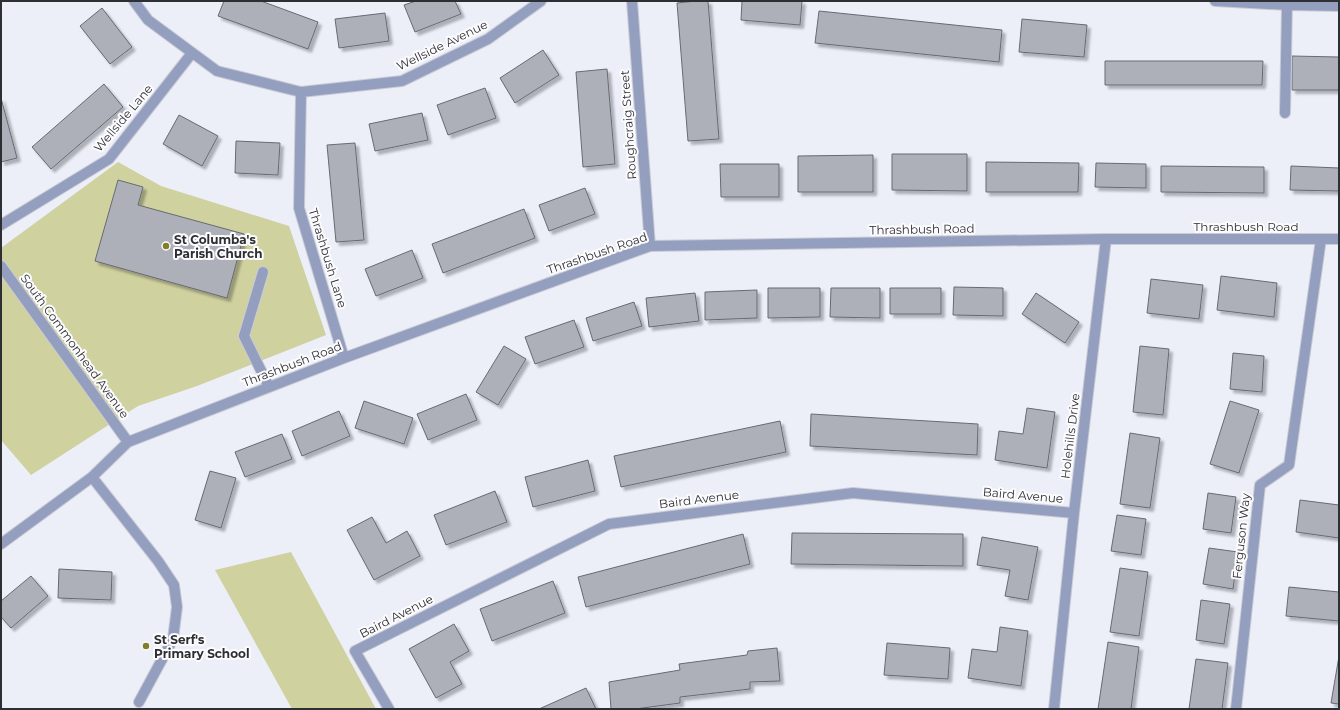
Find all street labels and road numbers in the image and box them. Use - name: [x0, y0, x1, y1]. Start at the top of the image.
- street label: Wellside Avenue: [394, 16, 490, 74]
- street label: Roughcraig Street: [617, 70, 639, 180]
- street label: Wellside Lane: [90, 81, 156, 155]
- street label: Thrashbush Lane: [306, 206, 350, 310]
- street label: Thrashbush Road: [1193, 219, 1299, 234]
- street label: Thrashbush Road: [869, 221, 975, 237]
- street label: Thrashbush Road: [545, 229, 649, 277]
- street label: South Commonhead Avenue: [18, 271, 132, 421]
- street label: Thrashbush Road: [240, 338, 344, 390]
- street label: Holehills Drive: [1057, 392, 1083, 480]
- street label: Baird Avenue: [982, 484, 1064, 506]
- street label: Baird Avenue: [658, 487, 740, 511]
- street label: Ferguson Way: [1229, 492, 1253, 580]
- street label: Baird Avenue: [357, 591, 435, 641]

